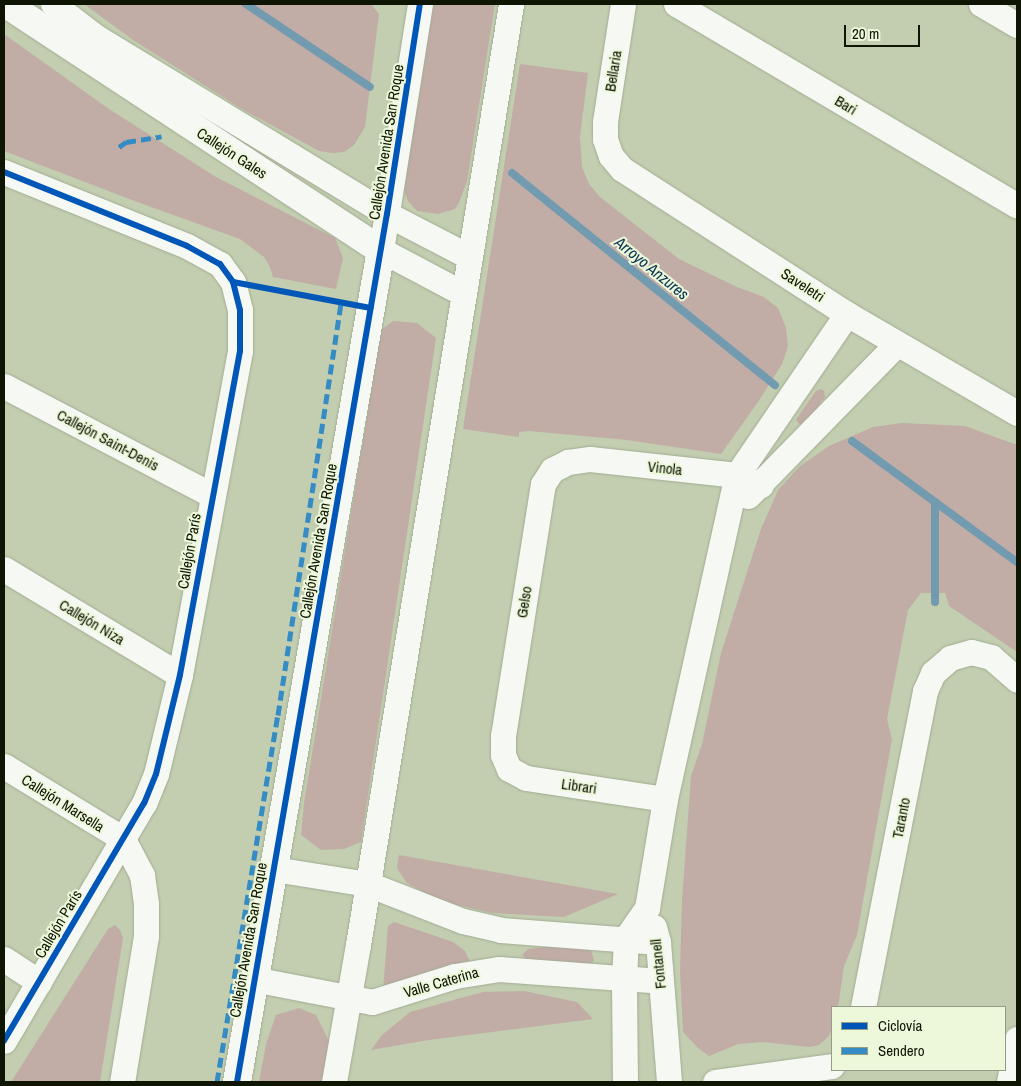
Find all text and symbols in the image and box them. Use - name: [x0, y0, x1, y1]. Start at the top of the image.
- scale bar: [846, 15, 922, 47]
- text: 20 m: [852, 23, 879, 44]
- street label: Bellaria: [601, 49, 625, 93]
- street label: Callejón Avenida San Roque: [365, 63, 407, 221]
- street label: Bari: [832, 91, 860, 119]
- street label: Callejón Gales: [194, 124, 270, 182]
- water label: Arroyo Anzures: [611, 232, 693, 304]
- street label: Saveletri: [778, 264, 828, 306]
- street label: Callejón Saint-Denis: [54, 406, 162, 474]
- street label: Vinola: [647, 457, 683, 479]
- street label: Callejón Avenida San Roque: [295, 462, 341, 620]
- street label: Callejón París: [173, 512, 205, 590]
- street label: Gelso: [513, 585, 535, 619]
- street label: Callejón Niza: [56, 595, 128, 649]
- street label: Callejón Marsella: [18, 770, 108, 836]
- street label: Librari: [560, 775, 598, 797]
- street label: Taranto: [888, 796, 914, 840]
- street label: Callejón Avenida San Roque: [225, 861, 271, 1019]
- street label: Callejón París: [31, 887, 85, 961]
- street label: Fontanell: [646, 938, 670, 990]
- street label: Valle Caterina: [401, 963, 481, 1001]
- legend: [831, 1006, 1006, 1071]
- text: Ciclovía: [878, 1015, 922, 1036]
- text: Sendero: [878, 1040, 925, 1061]

